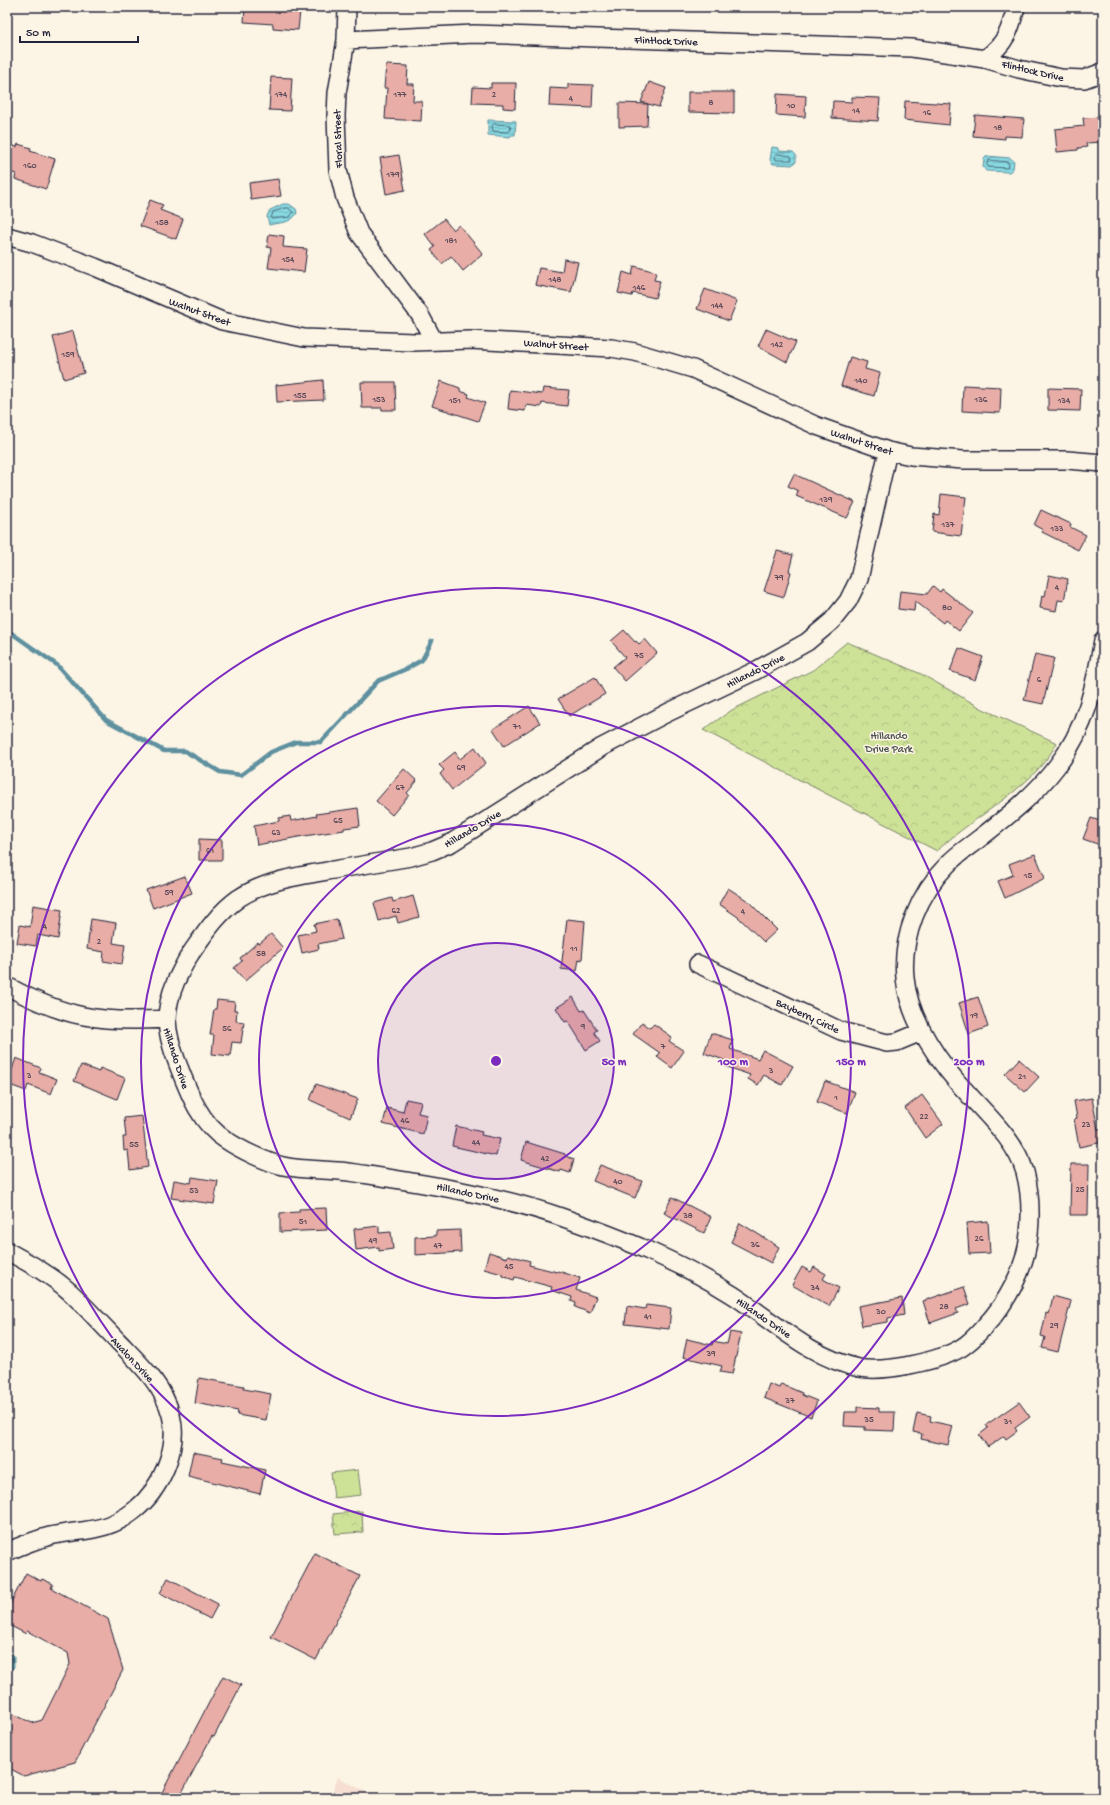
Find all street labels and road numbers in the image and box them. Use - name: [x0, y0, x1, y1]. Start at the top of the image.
- street label: Flintlock Drive: [633, 35, 698, 49]
- street label: Flintlock Drive: [999, 59, 1065, 85]
- street label: Floral Street: [332, 108, 346, 169]
- street label: Walnut Street: [167, 296, 233, 330]
- street label: Walnut Street: [523, 338, 590, 354]
- street label: Walnut Street: [829, 427, 895, 459]
- street label: Hillando Drive: [725, 652, 787, 692]
- street label: Hillando Drive: [443, 808, 504, 851]
- street label: Bayberry Circle: [773, 996, 841, 1037]
- street label: Hillando Drive: [160, 1027, 191, 1091]
- street label: Hillando Drive: [435, 1181, 500, 1207]
- street label: Hillando Drive: [733, 1296, 793, 1342]
- street label: Avalon Drive: [108, 1335, 156, 1386]

